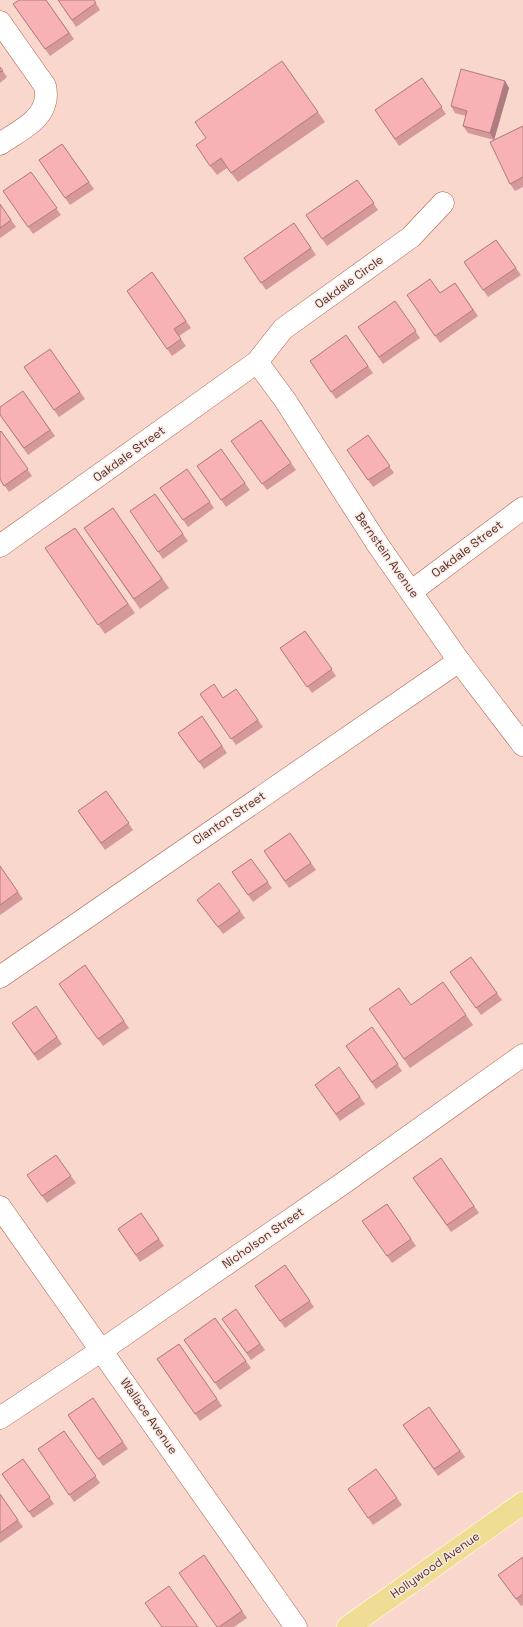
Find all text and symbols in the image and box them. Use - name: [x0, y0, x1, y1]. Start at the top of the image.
- street label: Oakdale Circle: [312, 252, 386, 312]
- street label: Oakdale Street: [90, 422, 168, 486]
- street label: Bernstein Avenue: [351, 509, 423, 601]
- street label: Oakdale Street: [428, 517, 506, 581]
- street label: Clanton Street: [189, 788, 269, 848]
- street label: Nicholson Street: [219, 1204, 307, 1272]
- street label: Wallace Avenue: [117, 1375, 181, 1457]
- street label: Hollywood Avenue: [387, 1528, 483, 1602]

